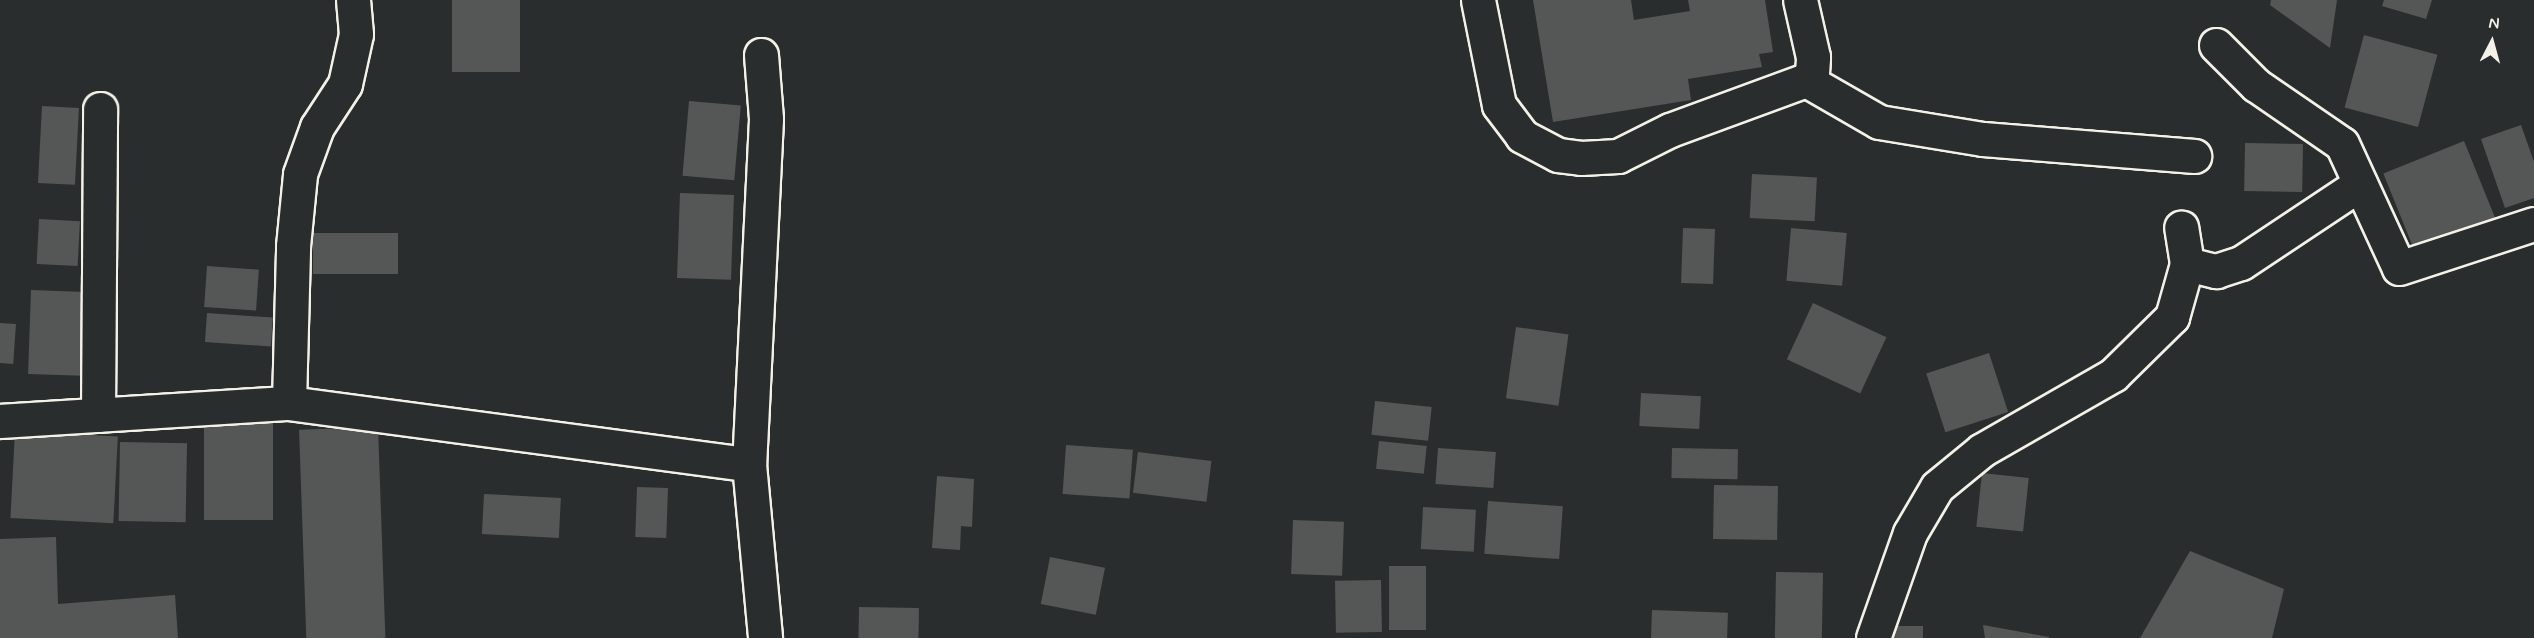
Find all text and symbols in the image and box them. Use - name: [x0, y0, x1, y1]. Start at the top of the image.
- north arrow: [2462, 12, 2522, 72]
- text: N: [2488, 13, 2500, 35]

